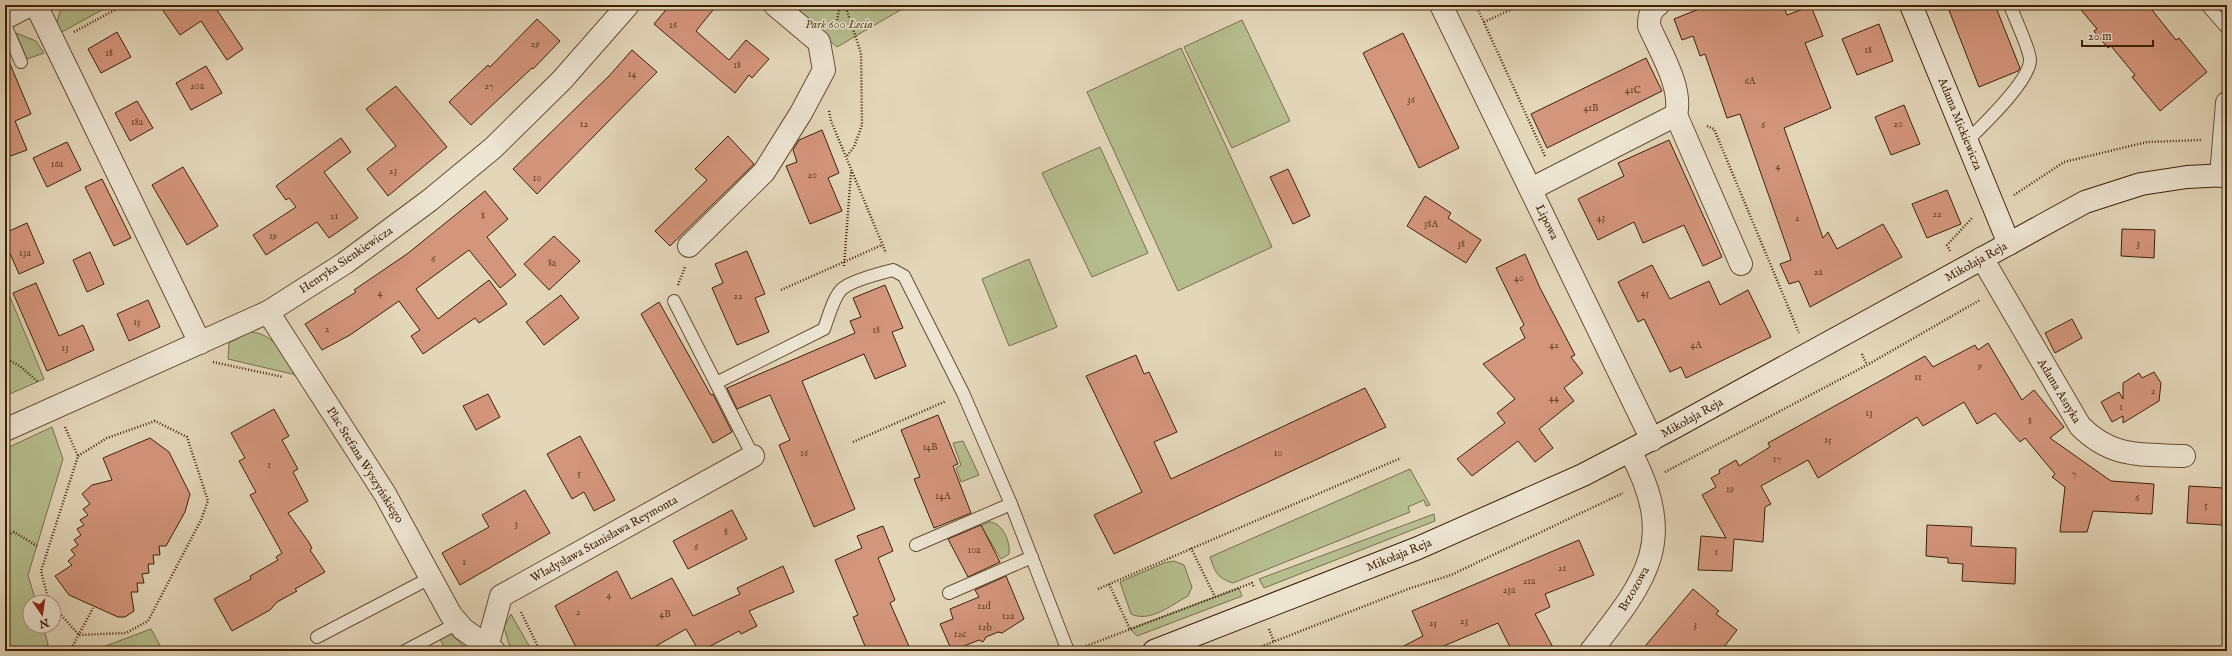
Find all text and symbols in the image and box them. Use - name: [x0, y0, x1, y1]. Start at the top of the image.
- park label: Park 600 Lecia: [805, 17, 873, 32]
- house number: 16: [669, 19, 678, 32]
- scale bar: [2082, 22, 2153, 48]
- text: 20 m: [2088, 29, 2111, 44]
- house number: 29: [530, 38, 540, 51]
- house number: 18: [1864, 44, 1872, 57]
- house number: 18: [105, 47, 113, 60]
- house number: 18: [733, 59, 741, 72]
- house number: 14: [628, 68, 636, 81]
- house number: 6A: [1745, 75, 1756, 88]
- street label: Adama Mickiewicza: [1934, 75, 1986, 173]
- house number: 20a: [190, 80, 205, 93]
- house number: 27: [484, 80, 494, 93]
- house number: 41C: [1625, 84, 1641, 97]
- house number: 36: [1407, 94, 1416, 107]
- house number: 41B: [1583, 102, 1599, 115]
- house number: 18a: [131, 116, 144, 129]
- house number: 12: [580, 118, 589, 131]
- house number: 20: [1893, 118, 1903, 131]
- house number: 6: [1761, 119, 1766, 132]
- house number: 16a: [51, 158, 64, 171]
- house number: 4: [1776, 160, 1781, 173]
- house number: 23: [389, 165, 397, 178]
- house number: 20: [807, 169, 817, 182]
- house number: 10: [533, 172, 541, 185]
- street label: Lipowa: [1531, 202, 1562, 243]
- house number: 22: [1932, 208, 1942, 221]
- house number: 21: [330, 210, 338, 223]
- house number: 8: [481, 210, 485, 223]
- house number: 43: [1597, 212, 1606, 225]
- house number: 2: [1795, 212, 1800, 225]
- house number: 38A: [1424, 218, 1438, 231]
- street label: Henryka Sienkiewicza: [296, 223, 396, 297]
- house number: 19: [269, 230, 277, 243]
- house number: 38: [1457, 238, 1465, 251]
- street label: Mikołaja Reja: [1942, 238, 2011, 285]
- house number: 3: [2136, 238, 2140, 251]
- house number: 13a: [19, 247, 32, 260]
- house number: 6: [431, 253, 436, 266]
- house number: 8a: [548, 257, 557, 270]
- house number: 2a: [1813, 266, 1823, 279]
- house number: 40: [1514, 272, 1524, 285]
- house number: 4: [378, 287, 383, 300]
- house number: 45: [1641, 287, 1650, 300]
- house number: 22: [733, 290, 743, 303]
- house number: 15: [133, 316, 141, 329]
- house number: 2: [325, 323, 330, 336]
- house number: 18: [872, 324, 880, 337]
- house number: 42: [1549, 339, 1559, 352]
- house number: 4A: [1690, 339, 1702, 352]
- house number: 13: [61, 342, 69, 355]
- street label: Adama Asnyka: [2033, 355, 2085, 427]
- house number: 9: [1977, 360, 1982, 373]
- house number: 11: [1914, 371, 1922, 384]
- house number: 2: [2151, 385, 2156, 398]
- house number: 44: [1549, 392, 1559, 405]
- street label: Mikołaja Reja: [1658, 394, 1727, 441]
- house number: 1: [2119, 401, 2123, 414]
- street label: Plac Stefana Wyszyńskiego: [323, 404, 407, 526]
- house number: 13: [1865, 407, 1873, 420]
- house number: 8: [2028, 415, 2032, 428]
- house number: 15: [1824, 434, 1832, 447]
- house number: 14B: [922, 441, 938, 454]
- house number: 16: [800, 447, 809, 460]
- house number: 10: [1274, 447, 1282, 460]
- house number: 17: [1773, 453, 1782, 466]
- house number: 1: [267, 459, 271, 472]
- house number: 5: [577, 467, 581, 480]
- house number: 7: [2072, 468, 2077, 481]
- house number: 19: [1726, 483, 1734, 496]
- house number: 14A: [935, 490, 951, 503]
- street label: Władysława Stanisława Reymonta: [528, 492, 681, 586]
- house number: 6: [2135, 492, 2140, 505]
- house number: 5: [2204, 499, 2208, 512]
- house number: 3: [514, 518, 518, 531]
- house number: 8: [724, 526, 728, 539]
- street label: Mikołaja Reja: [1364, 535, 1435, 575]
- house number: 6: [694, 541, 699, 554]
- house number: 10a: [968, 544, 981, 557]
- house number: 1: [1714, 546, 1718, 559]
- house number: 1: [462, 556, 466, 569]
- house number: 21: [1558, 562, 1566, 575]
- street label: Brzozowa: [1615, 563, 1653, 614]
- house number: 21a: [1523, 575, 1536, 588]
- house number: 23a: [1503, 584, 1516, 597]
- house number: 4: [607, 589, 612, 602]
- north arrow: [22, 594, 62, 634]
- house number: 12d: [977, 600, 992, 613]
- house number: 2: [576, 606, 581, 619]
- house number: 4B: [659, 608, 671, 621]
- house number: 12a: [1002, 610, 1015, 623]
- text: N: [37, 615, 51, 631]
- house number: 23: [1460, 615, 1468, 628]
- house number: 25: [1429, 617, 1438, 630]
- house number: 3: [1693, 619, 1697, 632]
- house number: 12b: [978, 621, 992, 634]
- house number: 12c: [954, 628, 966, 641]

